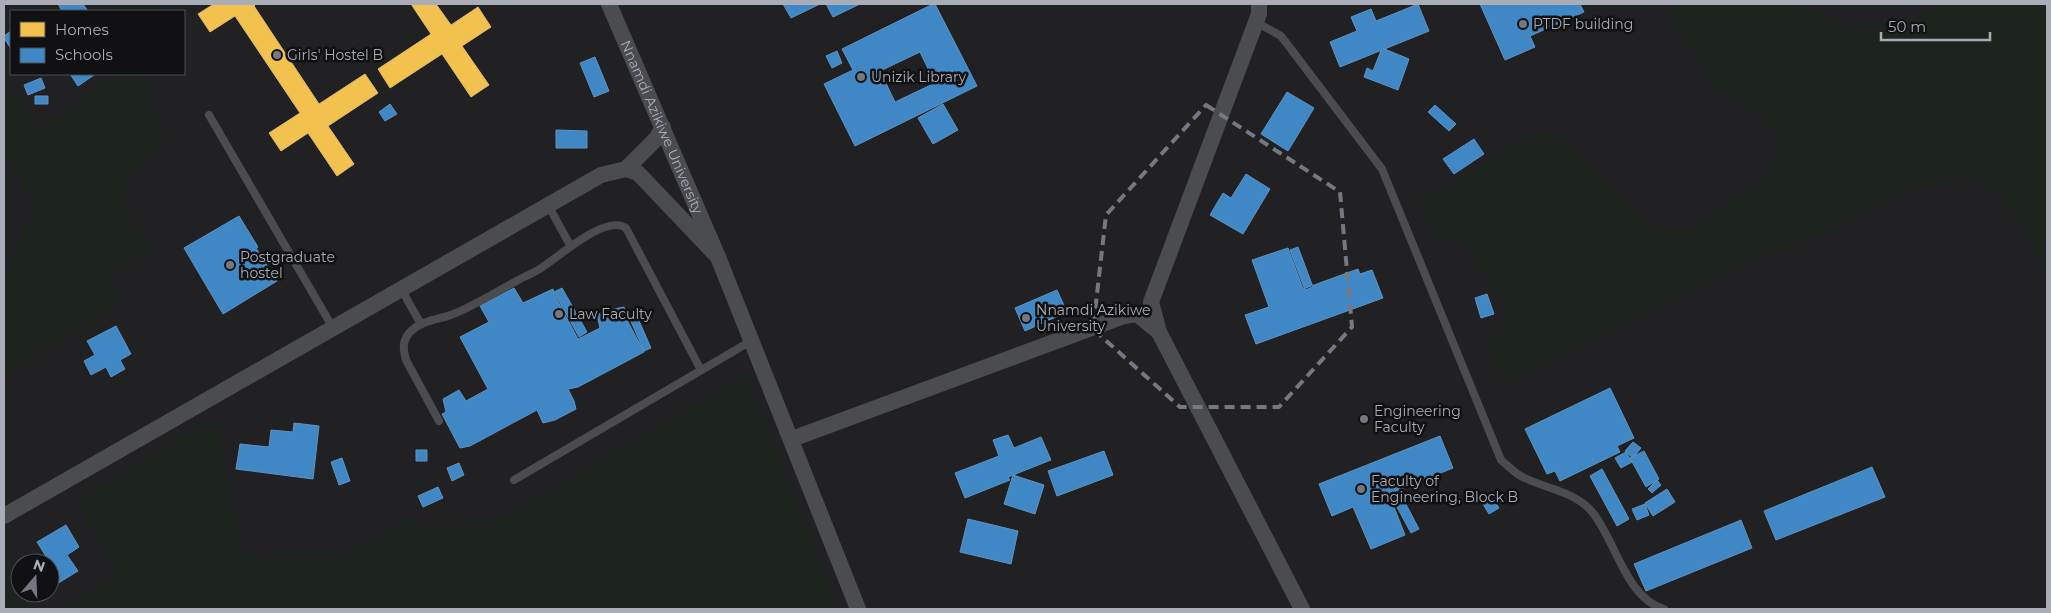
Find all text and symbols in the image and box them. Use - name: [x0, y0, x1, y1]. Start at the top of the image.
- legend: [10, 10, 185, 75]
- scale bar: [1881, 10, 1990, 42]
- place label: PTDF building: [1533, 15, 1633, 33]
- text: 50 m: [1888, 17, 1926, 36]
- marker: PTDF building: [1517, 18, 1529, 30]
- text: Homes: [55, 20, 109, 39]
- street label: Nnamdi Azikiwe University: [617, 37, 708, 217]
- text: Schools: [55, 45, 113, 64]
- place label: Girls' Hostel B: [287, 46, 383, 64]
- marker: Girls' Hostel B: [271, 49, 283, 61]
- place label: Unizik Library: [871, 68, 967, 86]
- marker: Unizik Library: [855, 71, 867, 83]
- place label: Postgraduate hostel: [240, 248, 335, 282]
- marker: Postgraduate hostel: [224, 259, 236, 271]
- place label: Nnamdi Azikiwe University: [1036, 301, 1151, 335]
- place label: Law Faculty: [569, 305, 652, 323]
- marker: Law Faculty: [553, 308, 565, 320]
- marker: Nnamdi Azikiwe University: [1020, 312, 1032, 324]
- place label: Engineering Faculty: [1374, 402, 1461, 436]
- marker: Engineering Faculty: [1358, 413, 1370, 425]
- place label: Faculty of Engineering, Block B: [1371, 472, 1518, 506]
- marker: Faculty of Engineering, Block B: [1355, 483, 1367, 495]
- north arrow: [10, 553, 60, 603]
- text: N: [31, 555, 48, 576]

